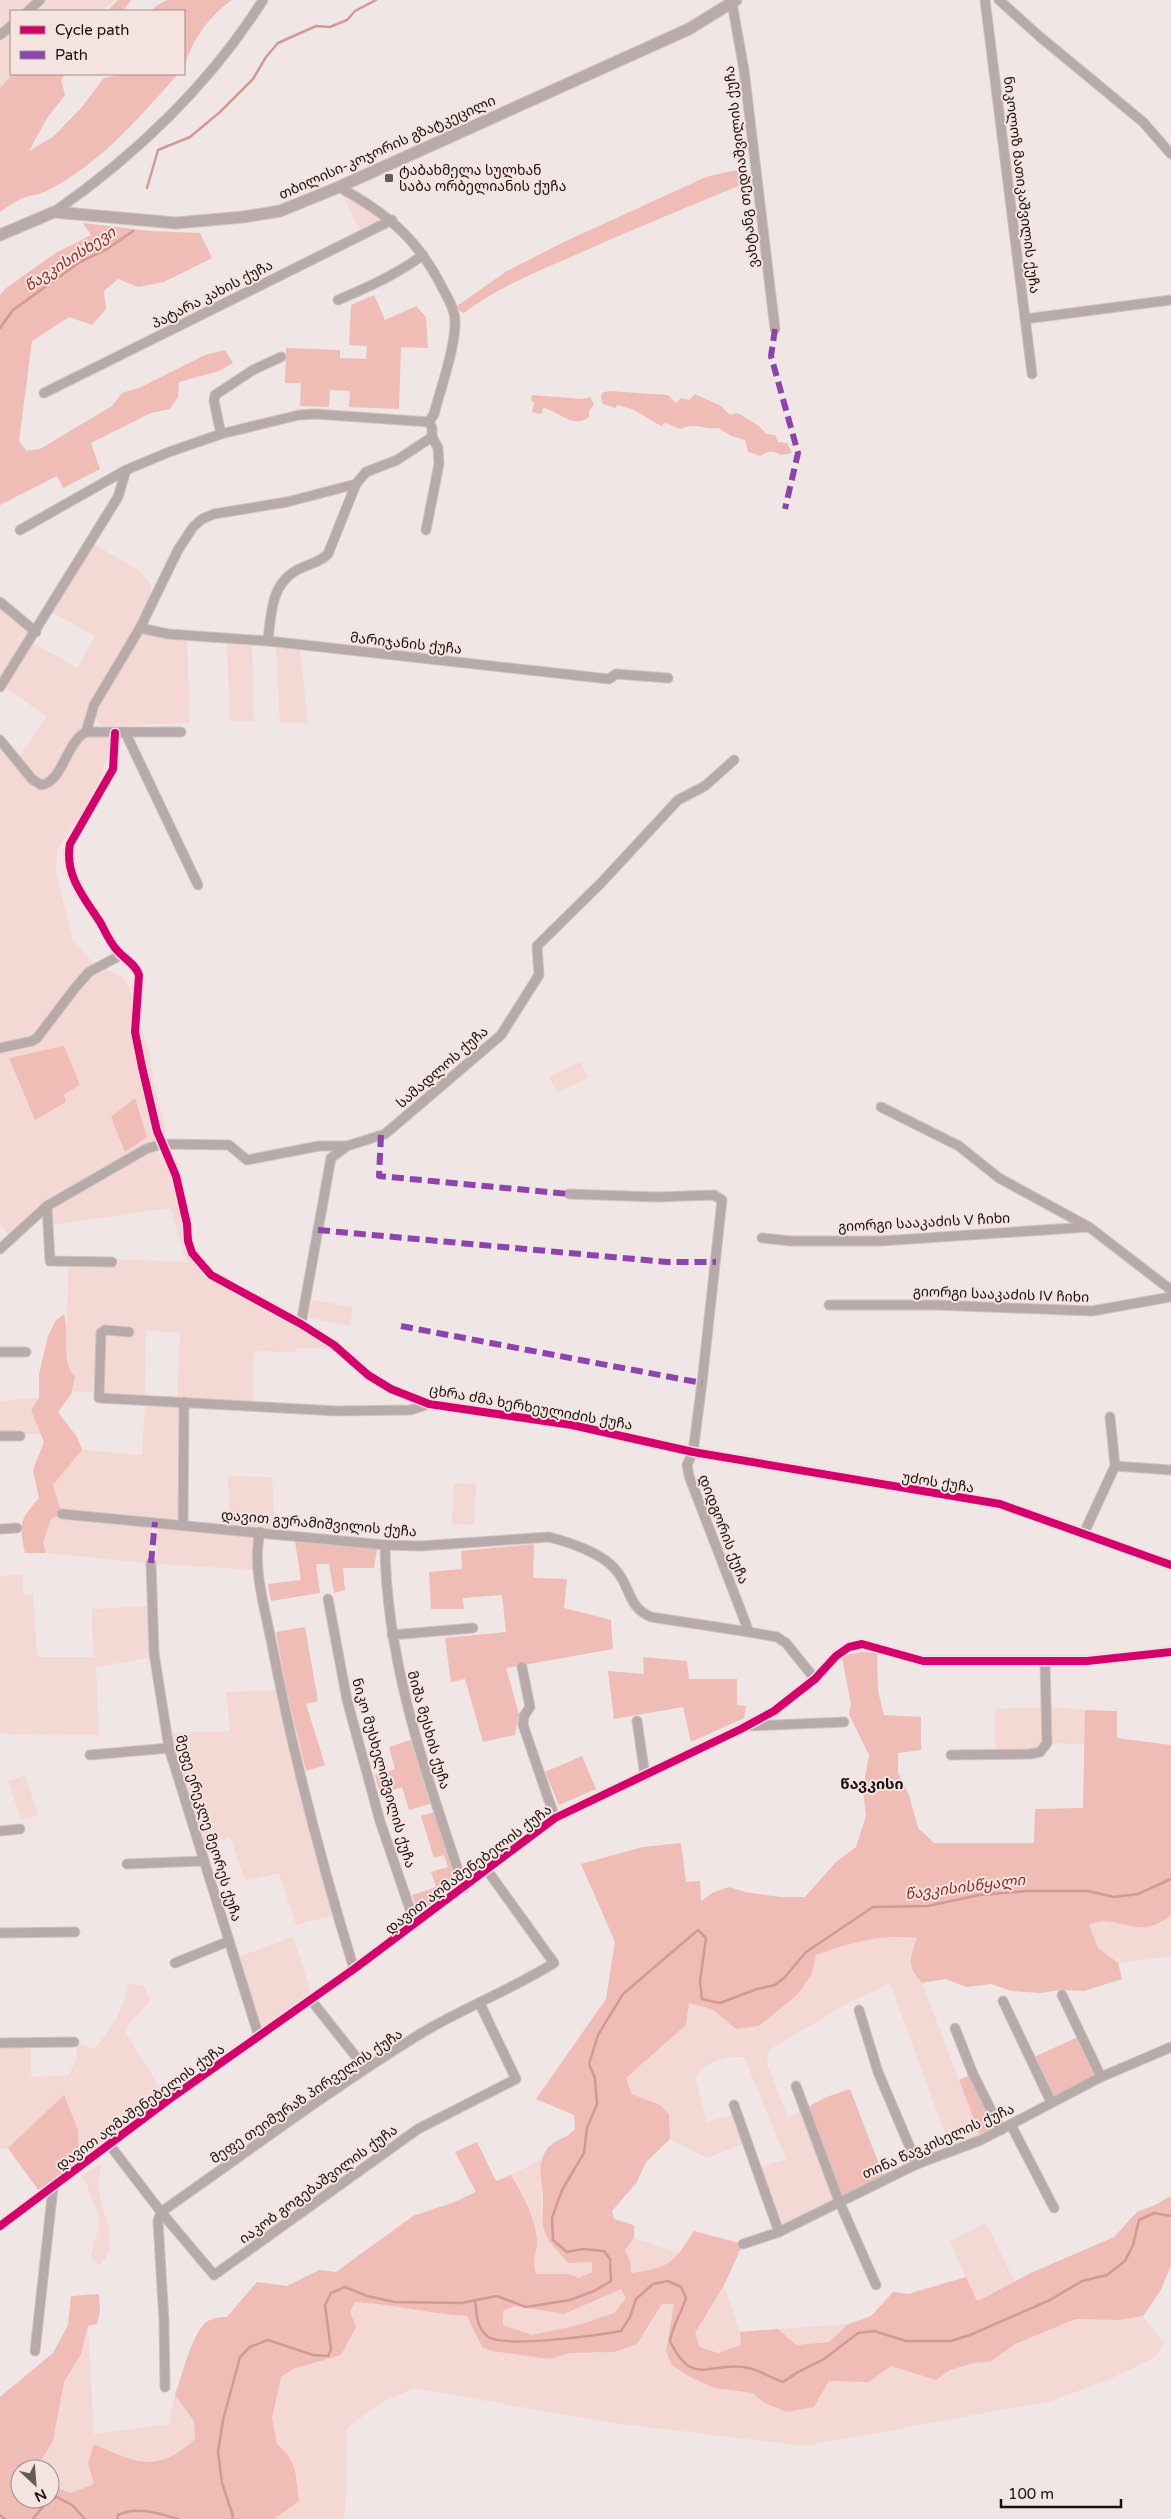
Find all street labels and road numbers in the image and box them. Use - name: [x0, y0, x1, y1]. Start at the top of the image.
- street label: ვახტანგ თედიაშვილის ქუჩა: [721, 65, 762, 269]
- street label: ნიკოლოზ მათიკაშვილის ქუჩა: [1000, 75, 1043, 295]
- street label: თბილისი-კოჯორის გზატკეცილი: [276, 92, 498, 203]
- street label: პატარა კახის ქუჩა: [149, 257, 276, 332]
- street label: მარიჯანის ქუჩა: [349, 629, 463, 658]
- street label: სამადლოს ქუჩა: [393, 1023, 492, 1112]
- street label: გიორგი სააკაძის V ჩიხი: [837, 1209, 1011, 1236]
- street label: გიორგი სააკაძის IV ჩიხი: [912, 1283, 1089, 1306]
- street label: ცხრა ძმა ხერხეულიძის ქუჩა: [428, 1381, 634, 1434]
- street label: უძოს ქუჩა: [901, 1468, 975, 1497]
- street label: დიდგორის ქუჩა: [695, 1472, 752, 1586]
- street label: დავით გურამიშვილის ქუჩა: [220, 1506, 417, 1541]
- street label: მიშა მესხის ქუჩა: [403, 1669, 454, 1791]
- street label: ნიკო მუსხელიშვილის ქუჩა: [348, 1676, 419, 1870]
- street label: მეფე ერეკლე მეორეს ქუჩა: [172, 1733, 245, 1924]
- street label: დავით აღმაშენებელის ქუჩა: [382, 1801, 555, 1938]
- street label: მეფე თეიმურაზ პირველის ქუჩა: [207, 2026, 406, 2167]
- street label: დავით აღმაშენებელის ქუჩა: [53, 2040, 228, 2174]
- street label: თინა წავკისელის ქუჩა: [860, 2100, 1017, 2183]
- street label: იაკობ გოგებაშვილის ქუჩა: [236, 2121, 401, 2248]

